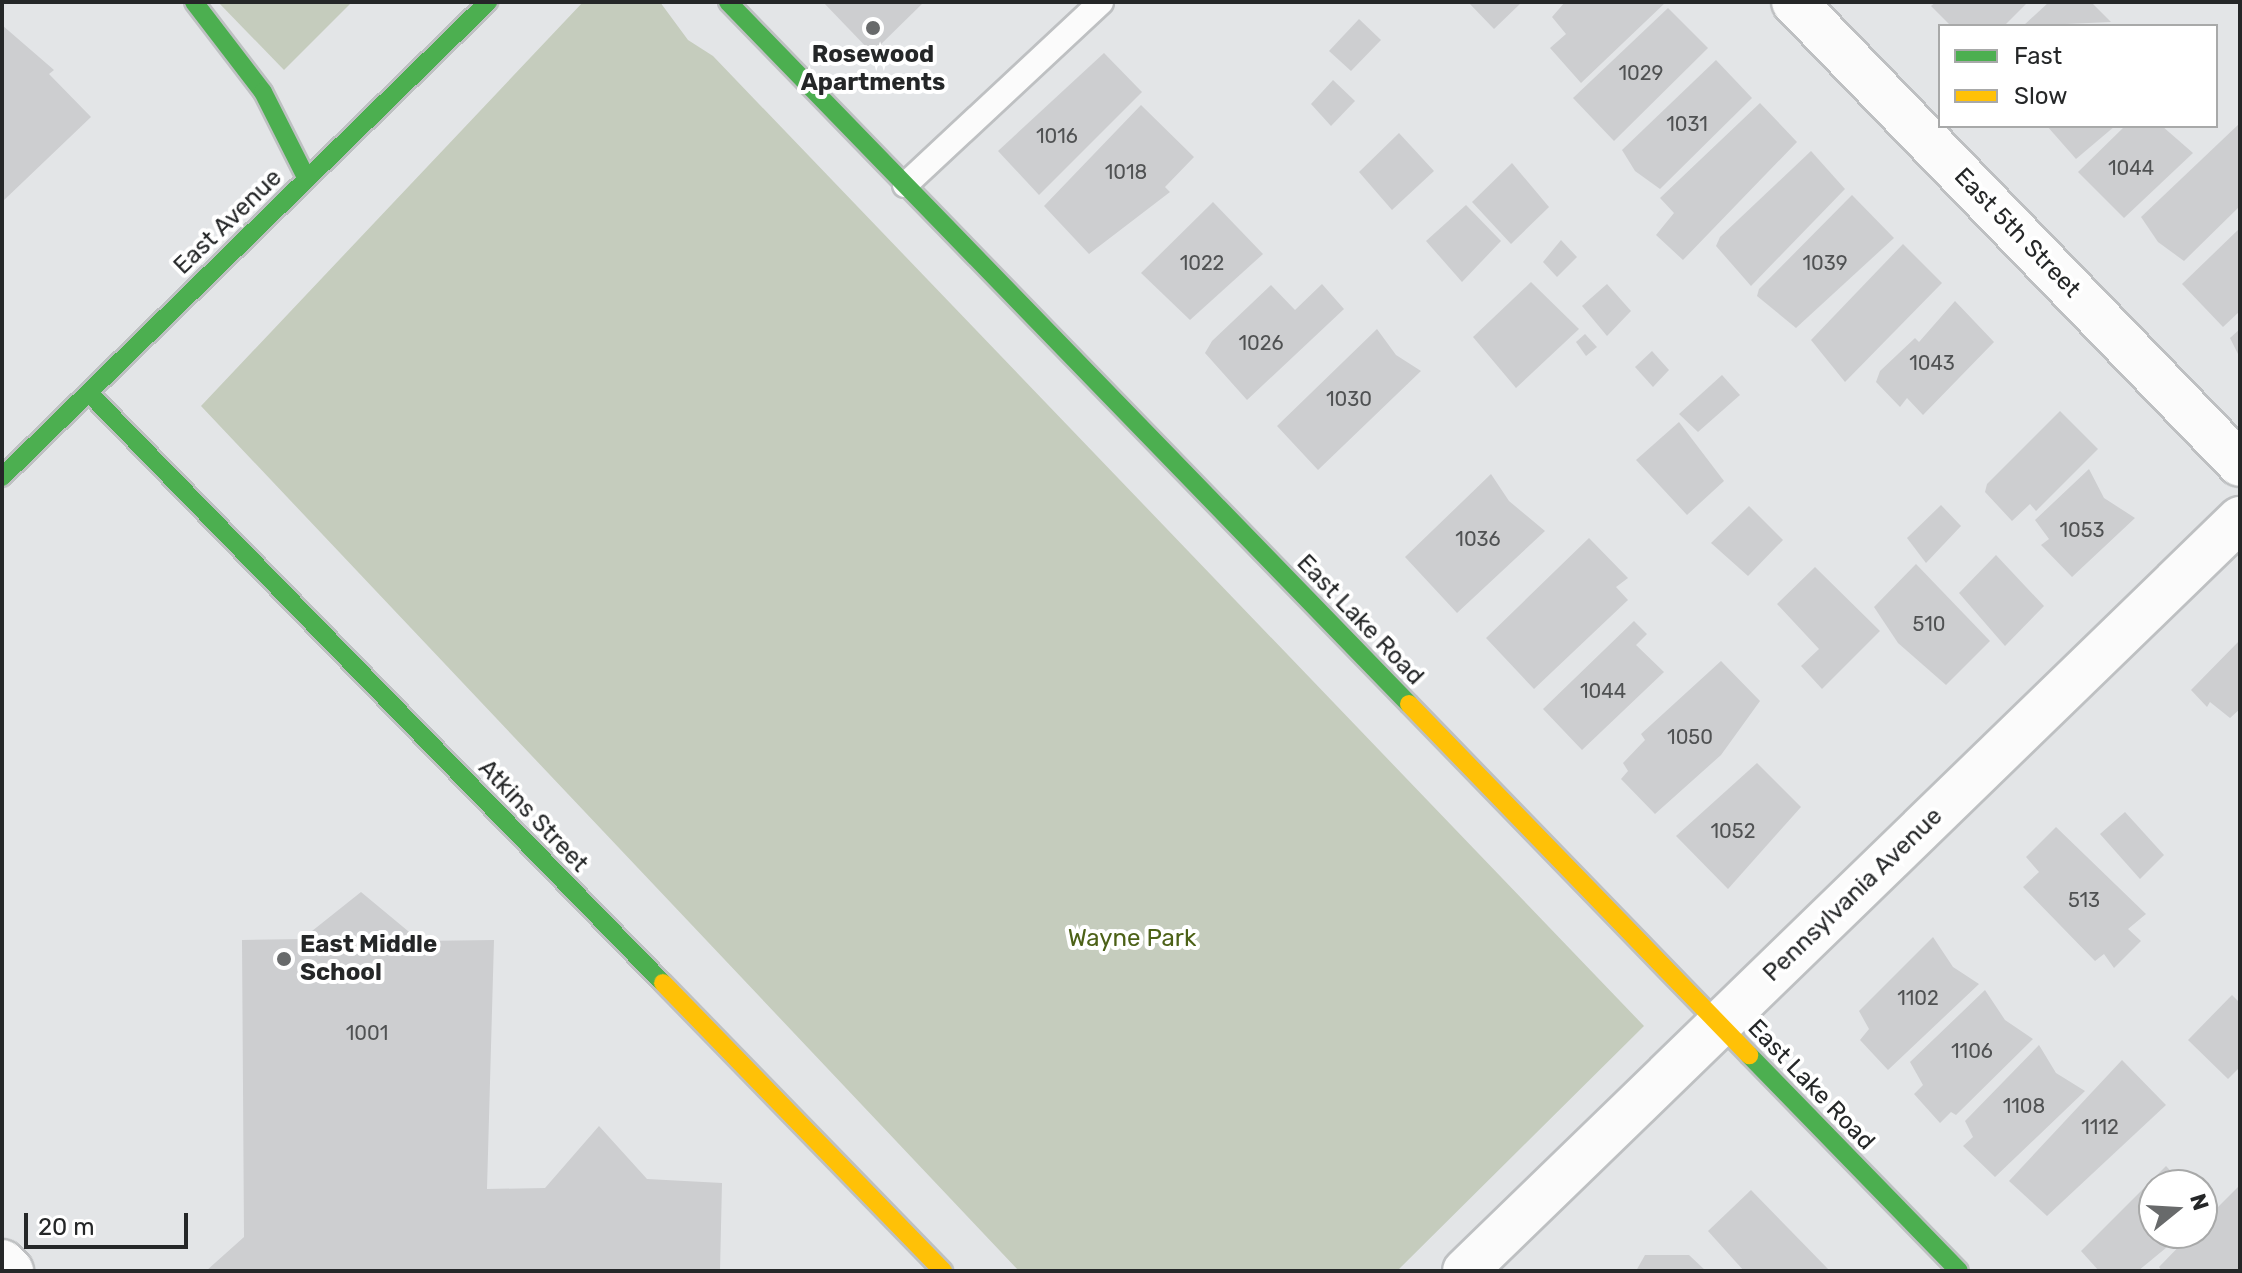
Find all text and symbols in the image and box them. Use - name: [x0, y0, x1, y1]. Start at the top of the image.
- marker: Rosewood Apartments: [864, 19, 882, 37]
- legend: [1938, 24, 2218, 128]
- place label: Rosewood Apartments: [801, 41, 945, 97]
- text: Fast: [2014, 42, 2062, 70]
- house number: 1029: [1619, 61, 1663, 85]
- text: Slow: [2014, 82, 2067, 110]
- house number: 1031: [1666, 112, 1708, 136]
- house number: 1016: [1036, 124, 1078, 148]
- house number: 1044: [2108, 156, 2154, 180]
- house number: 1018: [1105, 160, 1147, 184]
- street label: East 5th Street: [1948, 162, 2086, 304]
- street label: East Avenue: [168, 163, 288, 281]
- house number: 1022: [1180, 251, 1224, 275]
- house number: 1039: [1802, 251, 1848, 275]
- house number: 1026: [1238, 331, 1284, 355]
- house number: 1043: [1909, 351, 1955, 375]
- house number: 1030: [1326, 387, 1372, 411]
- house number: 1053: [2059, 518, 2105, 542]
- house number: 1036: [1455, 527, 1501, 551]
- street label: East Lake Road: [1291, 549, 1429, 691]
- house number: 510: [1913, 612, 1945, 636]
- house number: 1044: [1580, 679, 1626, 703]
- house number: 1050: [1667, 725, 1713, 749]
- street label: Atkins Street: [472, 754, 594, 878]
- street label: Pennsylvania Avenue: [1757, 802, 1949, 988]
- house number: 1052: [1711, 819, 1755, 843]
- house number: 513: [2068, 888, 2100, 912]
- park label: Wayne Park: [1068, 925, 1196, 953]
- place label: East Middle School: [300, 931, 437, 987]
- marker: East Middle School: [275, 950, 293, 968]
- house number: 1102: [1897, 986, 1939, 1010]
- street label: East Lake Road: [1742, 1014, 1880, 1156]
- house number: 1001: [346, 1021, 388, 1045]
- house number: 1106: [1951, 1039, 1993, 1063]
- house number: 1108: [2003, 1094, 2045, 1118]
- house number: 1112: [2081, 1115, 2119, 1139]
- north arrow: [2138, 1169, 2218, 1249]
- text: N: [2184, 1190, 2215, 1214]
- scale bar: [28, 1197, 192, 1247]
- text: 20 m: [38, 1213, 95, 1241]

